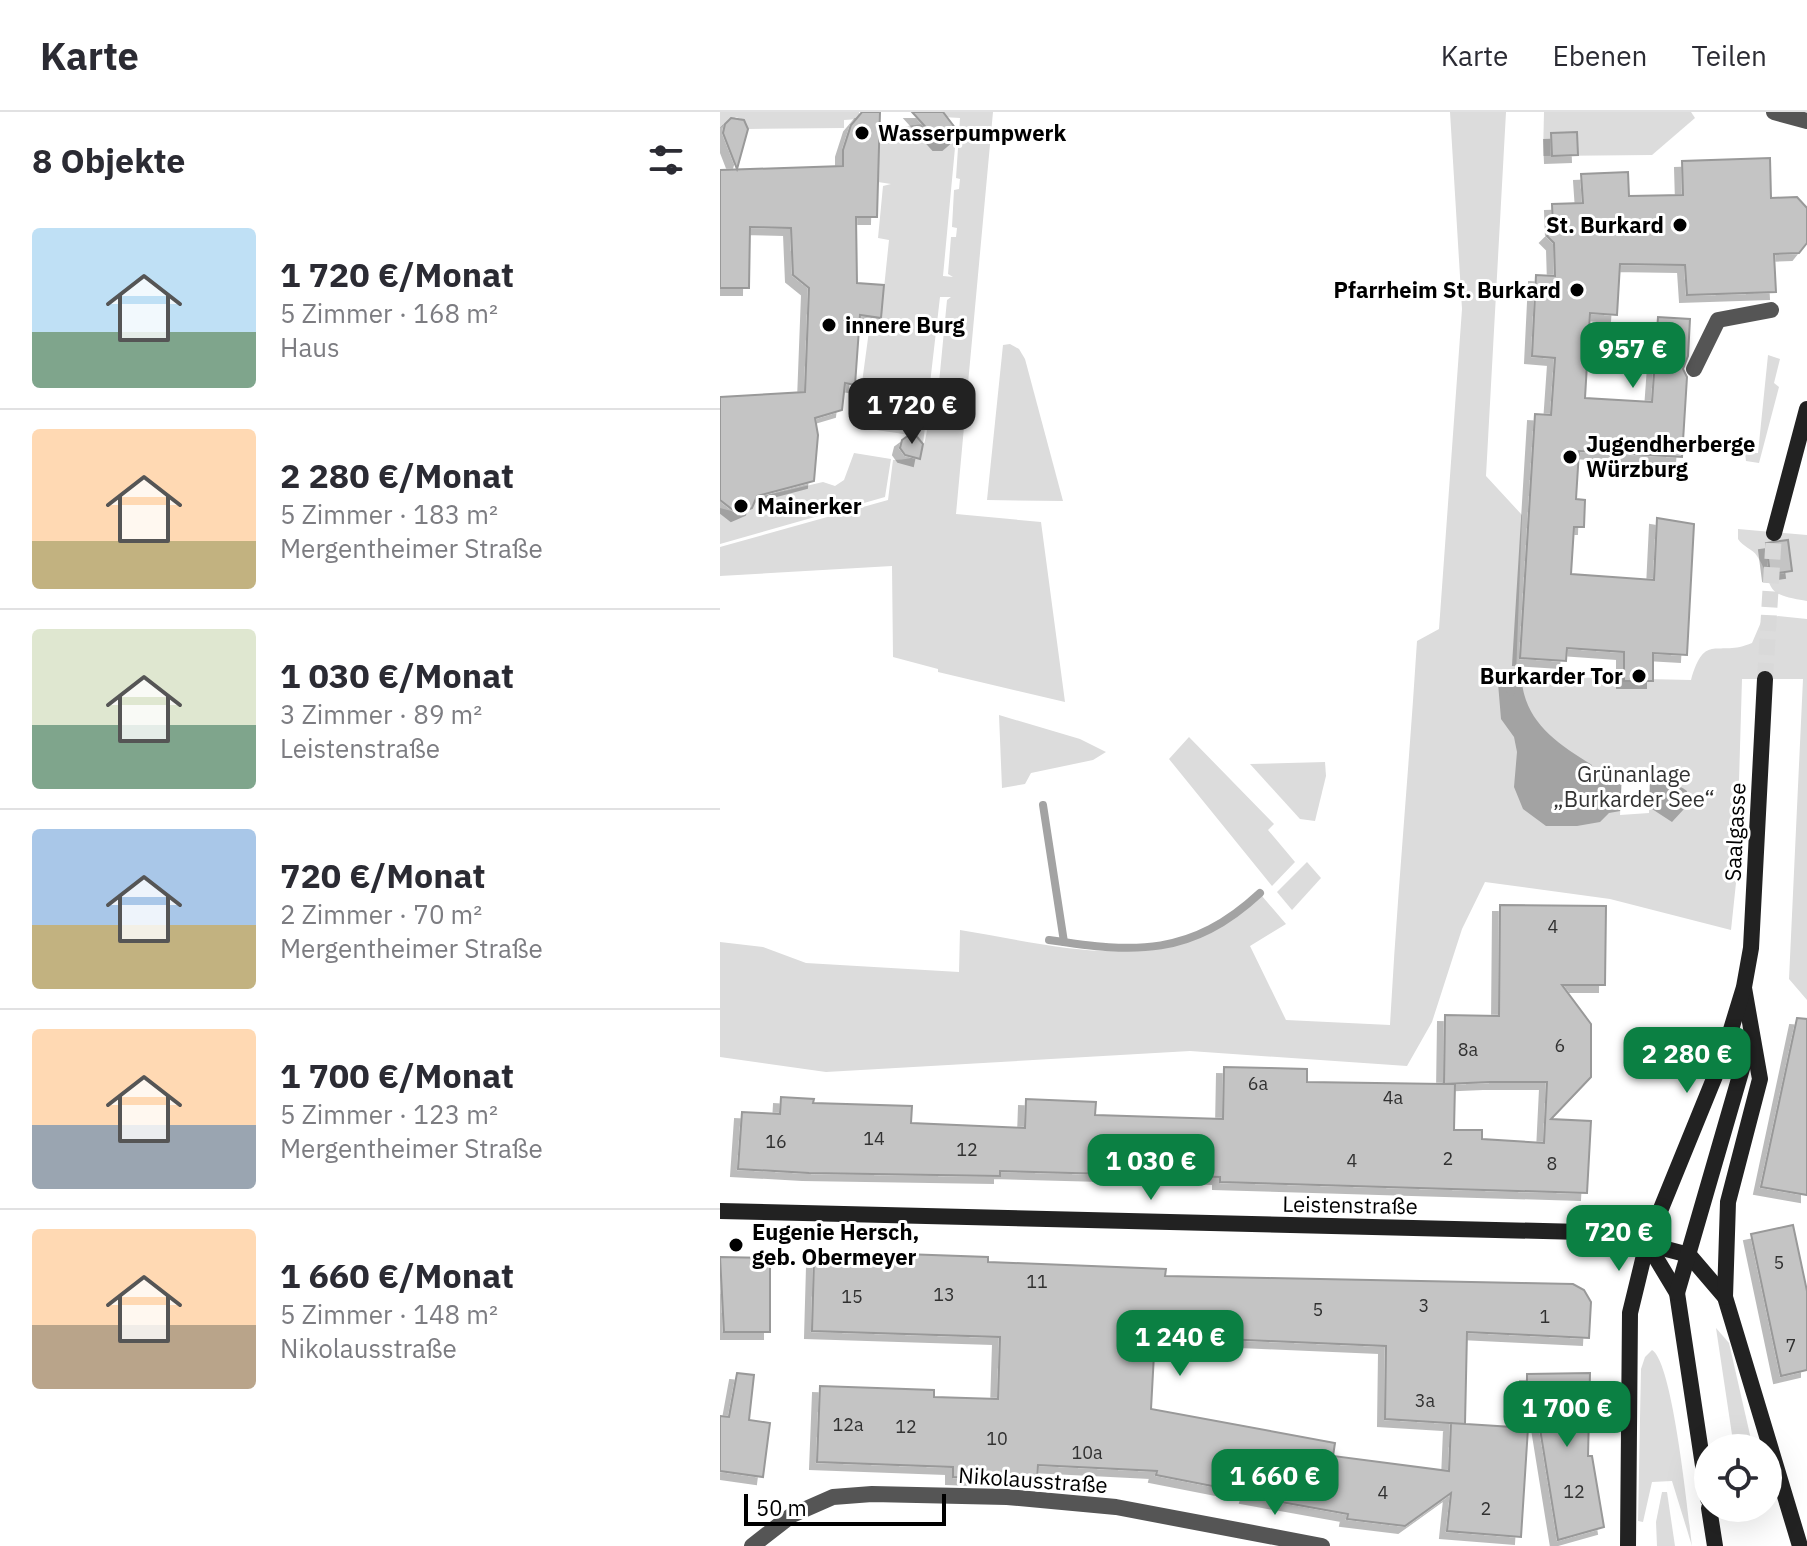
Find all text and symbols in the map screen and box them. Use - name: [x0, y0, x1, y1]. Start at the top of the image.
- text: Karte: [40, 31, 139, 80]
- text: Karte: [1441, 37, 1508, 74]
- text: Ebenen: [1552, 37, 1648, 74]
- text: Teilen: [1692, 37, 1767, 74]
- place label: Wasserpumpwerk: [878, 118, 1066, 147]
- marker: Wasserpumpwerk: [853, 124, 871, 142]
- text: 8 Objekte: [32, 138, 185, 182]
- icon: filters: [644, 138, 688, 182]
- place label: St. Burkard: [1546, 210, 1664, 239]
- marker: St. Burkard: [1671, 216, 1689, 234]
- text: 1 720 €/Monat: [280, 252, 514, 296]
- icon: home: [96, 260, 192, 356]
- place label: Pfarrheim St. Burkard: [1334, 275, 1561, 304]
- marker: Pfarrheim St. Burkard: [1568, 281, 1586, 299]
- text: 5 Zimmer · 168 m²: [280, 296, 498, 330]
- place label: innere Burg: [845, 310, 966, 339]
- marker: innere Burg: [820, 316, 838, 334]
- pin: 957 €: [1577, 322, 1689, 390]
- text: Haus: [280, 330, 340, 364]
- text: 957 €: [1598, 331, 1668, 365]
- pin: 1 720 €: [838, 378, 986, 446]
- text: 1 720 €: [867, 387, 957, 421]
- place label: Jugendherberge Würzburg: [1586, 429, 1755, 483]
- marker: Jugendherberge Würzburg: [1561, 448, 1579, 466]
- text: 2 280 €/Monat: [280, 453, 514, 497]
- icon: home: [96, 461, 192, 557]
- place label: Mainerker: [757, 491, 862, 520]
- text: 5 Zimmer · 183 m²: [280, 497, 498, 531]
- marker: Mainerker: [732, 497, 750, 515]
- text: Mergentheimer Straße: [280, 531, 543, 565]
- text: 1 030 €/Monat: [280, 653, 514, 697]
- icon: home: [96, 661, 192, 757]
- place label: Burkarder Tor: [1480, 661, 1623, 690]
- marker: Burkarder Tor: [1630, 667, 1648, 685]
- text: 3 Zimmer · 89 m²: [280, 697, 482, 731]
- text: Leistenstraße: [280, 731, 440, 765]
- park label: Grünanlage „Burkarder See“: [1553, 759, 1715, 813]
- street label: Saalgasse: [1717, 782, 1752, 882]
- text: 720 €/Monat: [280, 853, 486, 897]
- icon: home: [96, 861, 192, 957]
- text: 2 Zimmer · 70 m²: [280, 897, 482, 931]
- house number: 4: [1548, 915, 1559, 938]
- text: Mergentheimer Straße: [280, 931, 543, 965]
- pin: 2 280 €: [1613, 1027, 1761, 1095]
- house number: 6: [1555, 1034, 1565, 1057]
- text: 2 280 €: [1642, 1036, 1732, 1070]
- house number: 8a: [1458, 1038, 1479, 1061]
- text: 1 700 €/Monat: [280, 1053, 514, 1097]
- icon: home: [96, 1061, 192, 1157]
- house number: 6a: [1248, 1072, 1269, 1095]
- house number: 4a: [1383, 1086, 1404, 1109]
- text: 5 Zimmer · 123 m²: [280, 1097, 498, 1131]
- house number: 14: [863, 1127, 885, 1150]
- house number: 16: [765, 1130, 787, 1153]
- text: Mergentheimer Straße: [280, 1131, 543, 1165]
- pin: 1 030 €: [1077, 1134, 1225, 1202]
- house number: 12: [956, 1138, 978, 1161]
- text: 1 030 €: [1106, 1143, 1196, 1177]
- house number: 2: [1443, 1147, 1453, 1170]
- house number: 4: [1347, 1149, 1358, 1172]
- house number: 8: [1547, 1152, 1557, 1175]
- street label: Leistenstraße: [1282, 1189, 1418, 1220]
- pin: 720 €: [1563, 1205, 1675, 1273]
- text: 720 €: [1584, 1214, 1654, 1248]
- place label: Eugenie Hersch, geb. Obermeyer: [752, 1217, 919, 1271]
- marker: Eugenie Hersch, geb. Obermeyer: [727, 1236, 745, 1254]
- house number: 5: [1774, 1251, 1784, 1274]
- text: 1 660 €/Monat: [280, 1253, 514, 1297]
- icon: home: [96, 1261, 192, 1357]
- house number: 11: [1026, 1270, 1048, 1293]
- house number: 13: [933, 1283, 955, 1306]
- house number: 15: [841, 1285, 863, 1308]
- house number: 3: [1419, 1294, 1429, 1317]
- text: 5 Zimmer · 148 m²: [280, 1297, 498, 1331]
- house number: 5: [1313, 1298, 1323, 1321]
- house number: 1: [1540, 1305, 1550, 1328]
- pin: 1 240 €: [1106, 1310, 1254, 1378]
- text: 1 240 €: [1135, 1319, 1225, 1353]
- text: Nikolausstraße: [280, 1331, 457, 1365]
- house number: 7: [1786, 1334, 1796, 1357]
- pin: 1 700 €: [1493, 1381, 1641, 1449]
- house number: 3a: [1415, 1389, 1436, 1412]
- text: 1 700 €: [1522, 1390, 1612, 1424]
- house number: 12a: [832, 1413, 864, 1436]
- house number: 12: [895, 1415, 917, 1438]
- house number: 10: [986, 1427, 1008, 1450]
- map controls: [1694, 1434, 1782, 1522]
- button: locate: [1694, 1434, 1782, 1522]
- house number: 10a: [1071, 1441, 1103, 1464]
- pin: 1 660 €: [1201, 1449, 1349, 1517]
- text: 1 660 €: [1230, 1458, 1320, 1492]
- street label: Nikolausstraße: [957, 1460, 1109, 1499]
- house number: 12: [1563, 1480, 1585, 1503]
- house number: 4: [1378, 1481, 1389, 1504]
- scale bar: [744, 1490, 946, 1526]
- text: 50 m: [756, 1493, 807, 1522]
- house number: 2: [1481, 1497, 1491, 1520]

